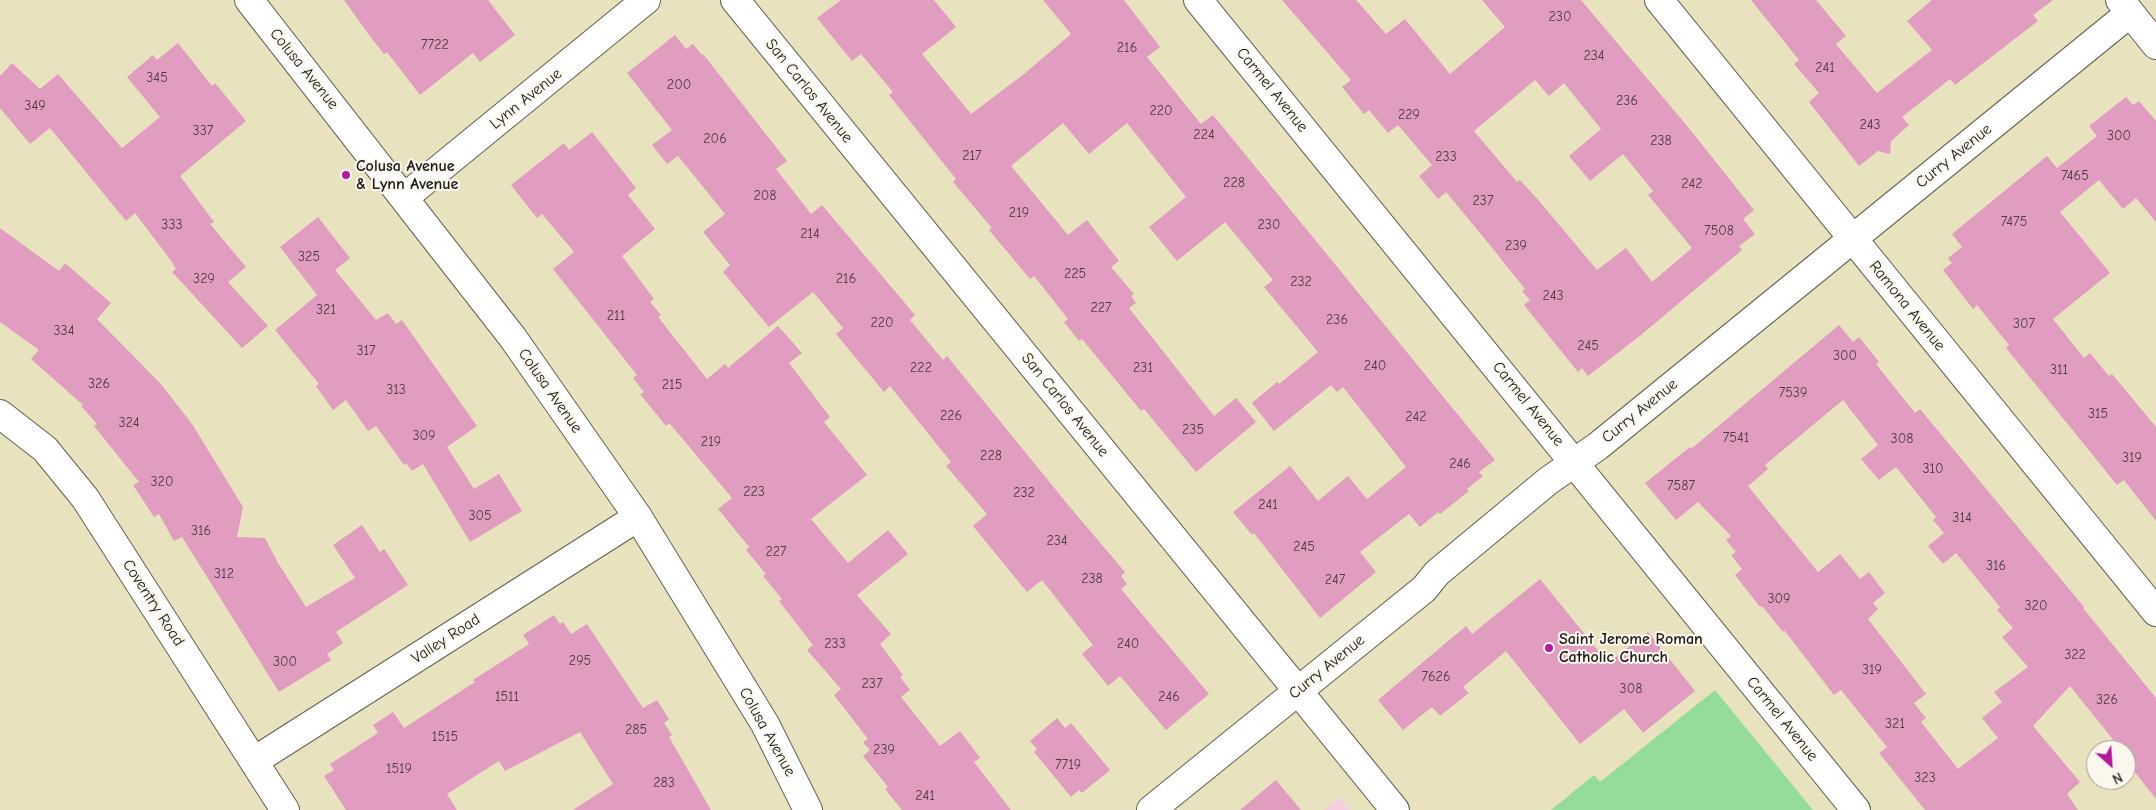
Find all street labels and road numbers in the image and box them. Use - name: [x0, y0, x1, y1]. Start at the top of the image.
- street label: Colusa Avenue: [265, 25, 343, 113]
- street label: San Carlos Avenue: [761, 35, 857, 147]
- street label: Carmel Avenue: [1232, 44, 1312, 136]
- street label: Lynn Avenue: [486, 64, 566, 134]
- street label: Curry Avenue: [1912, 120, 1996, 192]
- street label: Ramona Avenue: [1865, 257, 1949, 355]
- street label: Colusa Avenue: [514, 345, 586, 437]
- street label: San Carlos Avenue: [1017, 349, 1113, 461]
- street label: Carmel Avenue: [1488, 358, 1568, 450]
- street label: Curry Avenue: [1598, 375, 1682, 447]
- street label: Coventry Road: [118, 556, 188, 650]
- street label: Valley Road: [408, 610, 484, 668]
- street label: Curry Avenue: [1285, 631, 1369, 703]
- street label: Carmel Avenue: [1742, 673, 1822, 765]
- street label: Colusa Avenue: [735, 684, 799, 780]

